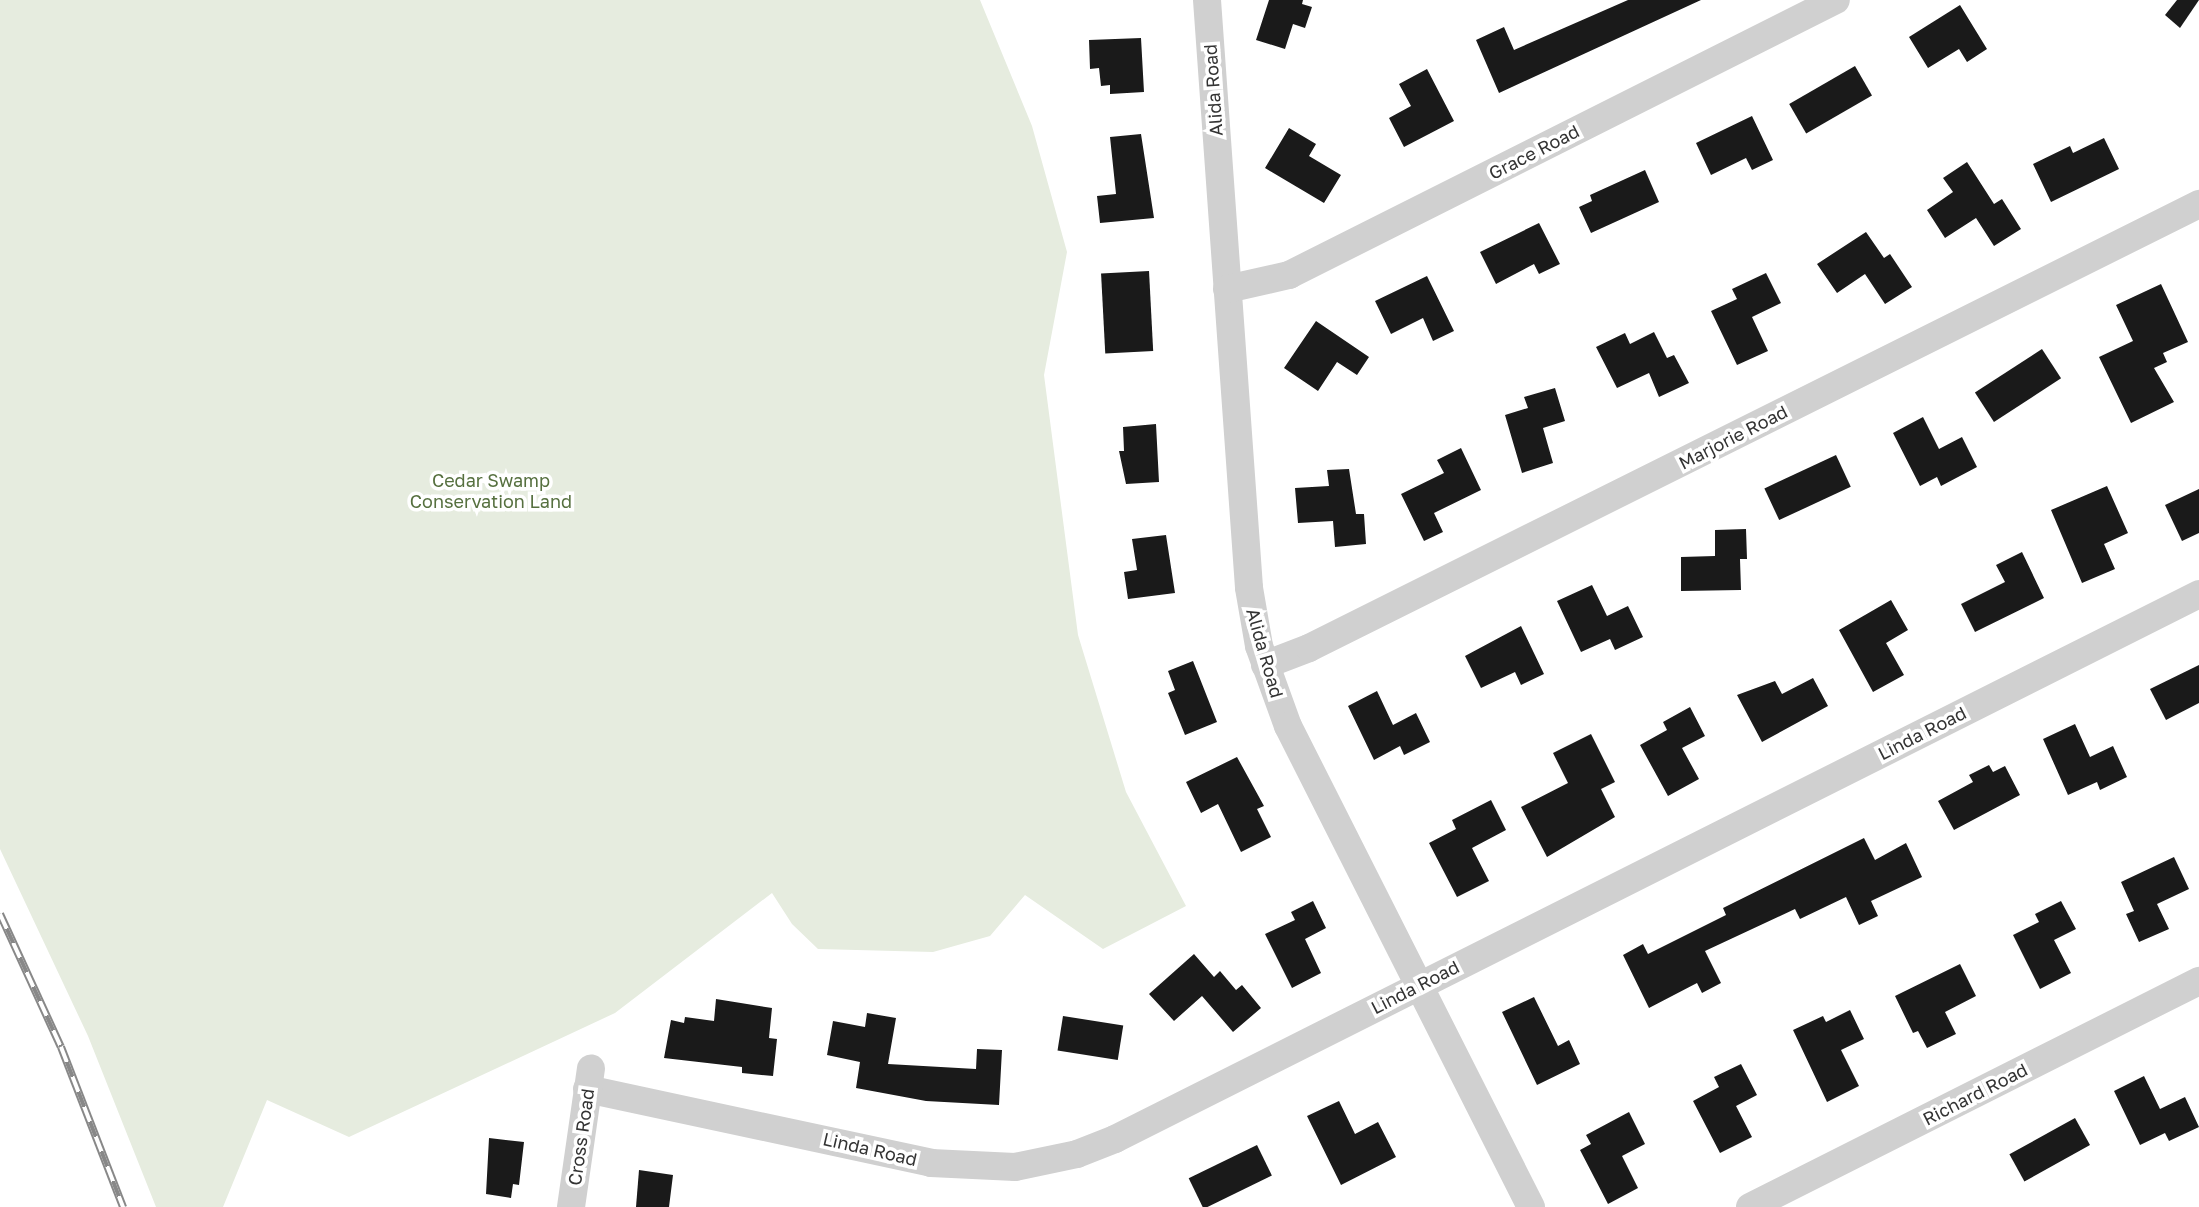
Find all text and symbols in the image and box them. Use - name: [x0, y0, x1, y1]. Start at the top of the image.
- street label: Alida Road: [1199, 43, 1227, 137]
- street label: Grace Road: [1485, 120, 1583, 184]
- street label: Marjorie Road: [1675, 400, 1791, 474]
- park label: Cedar Swamp Conservation Land: [410, 470, 572, 512]
- street label: Alida Road: [1242, 606, 1288, 700]
- street label: Linda Road: [1874, 702, 1970, 764]
- street label: Linda Road: [1367, 956, 1463, 1018]
- street label: Richard Road: [1919, 1058, 2031, 1130]
- street label: Cross Road: [564, 1087, 598, 1187]
- street label: Linda Road: [821, 1128, 919, 1170]

